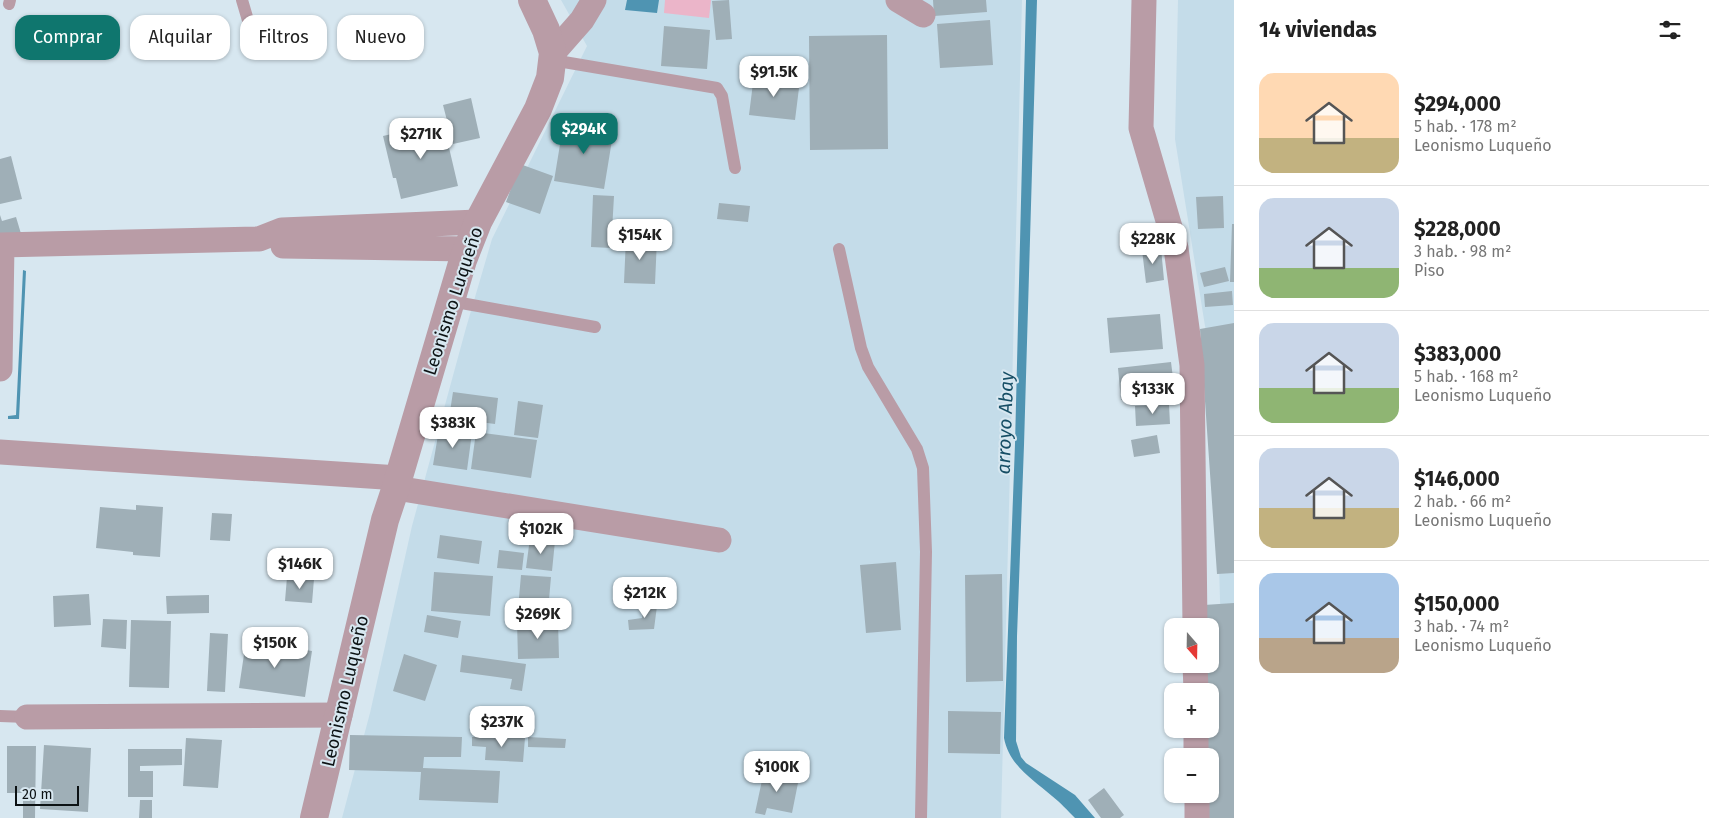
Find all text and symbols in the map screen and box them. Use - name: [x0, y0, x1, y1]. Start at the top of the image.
- chip: Comprar: [15, 15, 120, 60]
- chip: Alquilar: [130, 15, 230, 60]
- chip: Filtros: [240, 15, 327, 60]
- chip: Nuevo: [337, 15, 424, 60]
- icon: filters: [1656, 16, 1684, 44]
- text: 14 viviendas: [1259, 17, 1377, 43]
- pin: $91.5K: [733, 56, 815, 98]
- text: $91.5K: [750, 62, 798, 81]
- text: $294,000: [1414, 91, 1501, 117]
- icon: home: [1299, 93, 1359, 153]
- pin: $294K: [549, 112, 619, 155]
- text: 5 hab. · 178 m²: [1414, 117, 1517, 136]
- pin: $271K: [386, 118, 456, 160]
- text: $294K: [562, 119, 606, 138]
- text: $271K: [400, 124, 442, 143]
- text: Leonismo Luqueño: [1414, 136, 1552, 155]
- text: $228,000: [1414, 216, 1501, 242]
- pin: $154K: [605, 218, 675, 261]
- icon: home: [1299, 218, 1359, 278]
- pin: $228K: [1118, 222, 1188, 265]
- street label: Leonismo Luqueño: [419, 224, 487, 378]
- text: $154K: [618, 225, 662, 244]
- text: $228K: [1131, 229, 1175, 248]
- text: 3 hab. · 98 m²: [1414, 242, 1511, 261]
- text: Piso: [1414, 261, 1445, 280]
- text: $383,000: [1414, 341, 1501, 367]
- icon: home: [1299, 343, 1359, 403]
- text: 5 hab. · 168 m²: [1414, 367, 1518, 386]
- water label: arroyo Abay: [992, 371, 1018, 475]
- pin: $133K: [1118, 372, 1188, 415]
- text: $133K: [1132, 379, 1174, 398]
- text: Leonismo Luqueño: [1414, 386, 1552, 405]
- pin: $383K: [418, 406, 488, 449]
- text: $383K: [431, 413, 475, 432]
- text: $146,000: [1414, 466, 1500, 492]
- icon: home: [1299, 468, 1359, 528]
- text: 2 hab. · 66 m²: [1414, 492, 1511, 511]
- text: Leonismo Luqueño: [1414, 511, 1552, 530]
- pin: $102K: [506, 512, 576, 555]
- text: $102K: [519, 519, 563, 538]
- pin: $146K: [265, 548, 335, 590]
- text: $146K: [278, 554, 322, 573]
- pin: $212K: [610, 576, 680, 619]
- text: $212K: [624, 583, 666, 602]
- text: $150,000: [1414, 591, 1500, 617]
- icon: home: [1299, 593, 1359, 653]
- pin: $269K: [503, 598, 573, 640]
- text: $269K: [516, 604, 560, 623]
- street label: Leonismo Luqueño: [317, 613, 373, 769]
- text: 3 hab. · 74 m²: [1414, 617, 1509, 636]
- north arrow: [1164, 618, 1219, 672]
- map controls: [1164, 618, 1219, 803]
- pin: $150K: [240, 626, 310, 669]
- text: $150K: [253, 633, 297, 652]
- text: Leonismo Luqueño: [1414, 636, 1552, 655]
- button: +: [1164, 683, 1219, 738]
- pin: $237K: [467, 706, 537, 748]
- text: $237K: [481, 712, 523, 731]
- button: −: [1164, 748, 1219, 803]
- pin: $100K: [742, 750, 812, 793]
- text: $100K: [755, 757, 799, 776]
- scale bar: [15, 783, 79, 806]
- text: 20 m: [22, 786, 52, 803]

